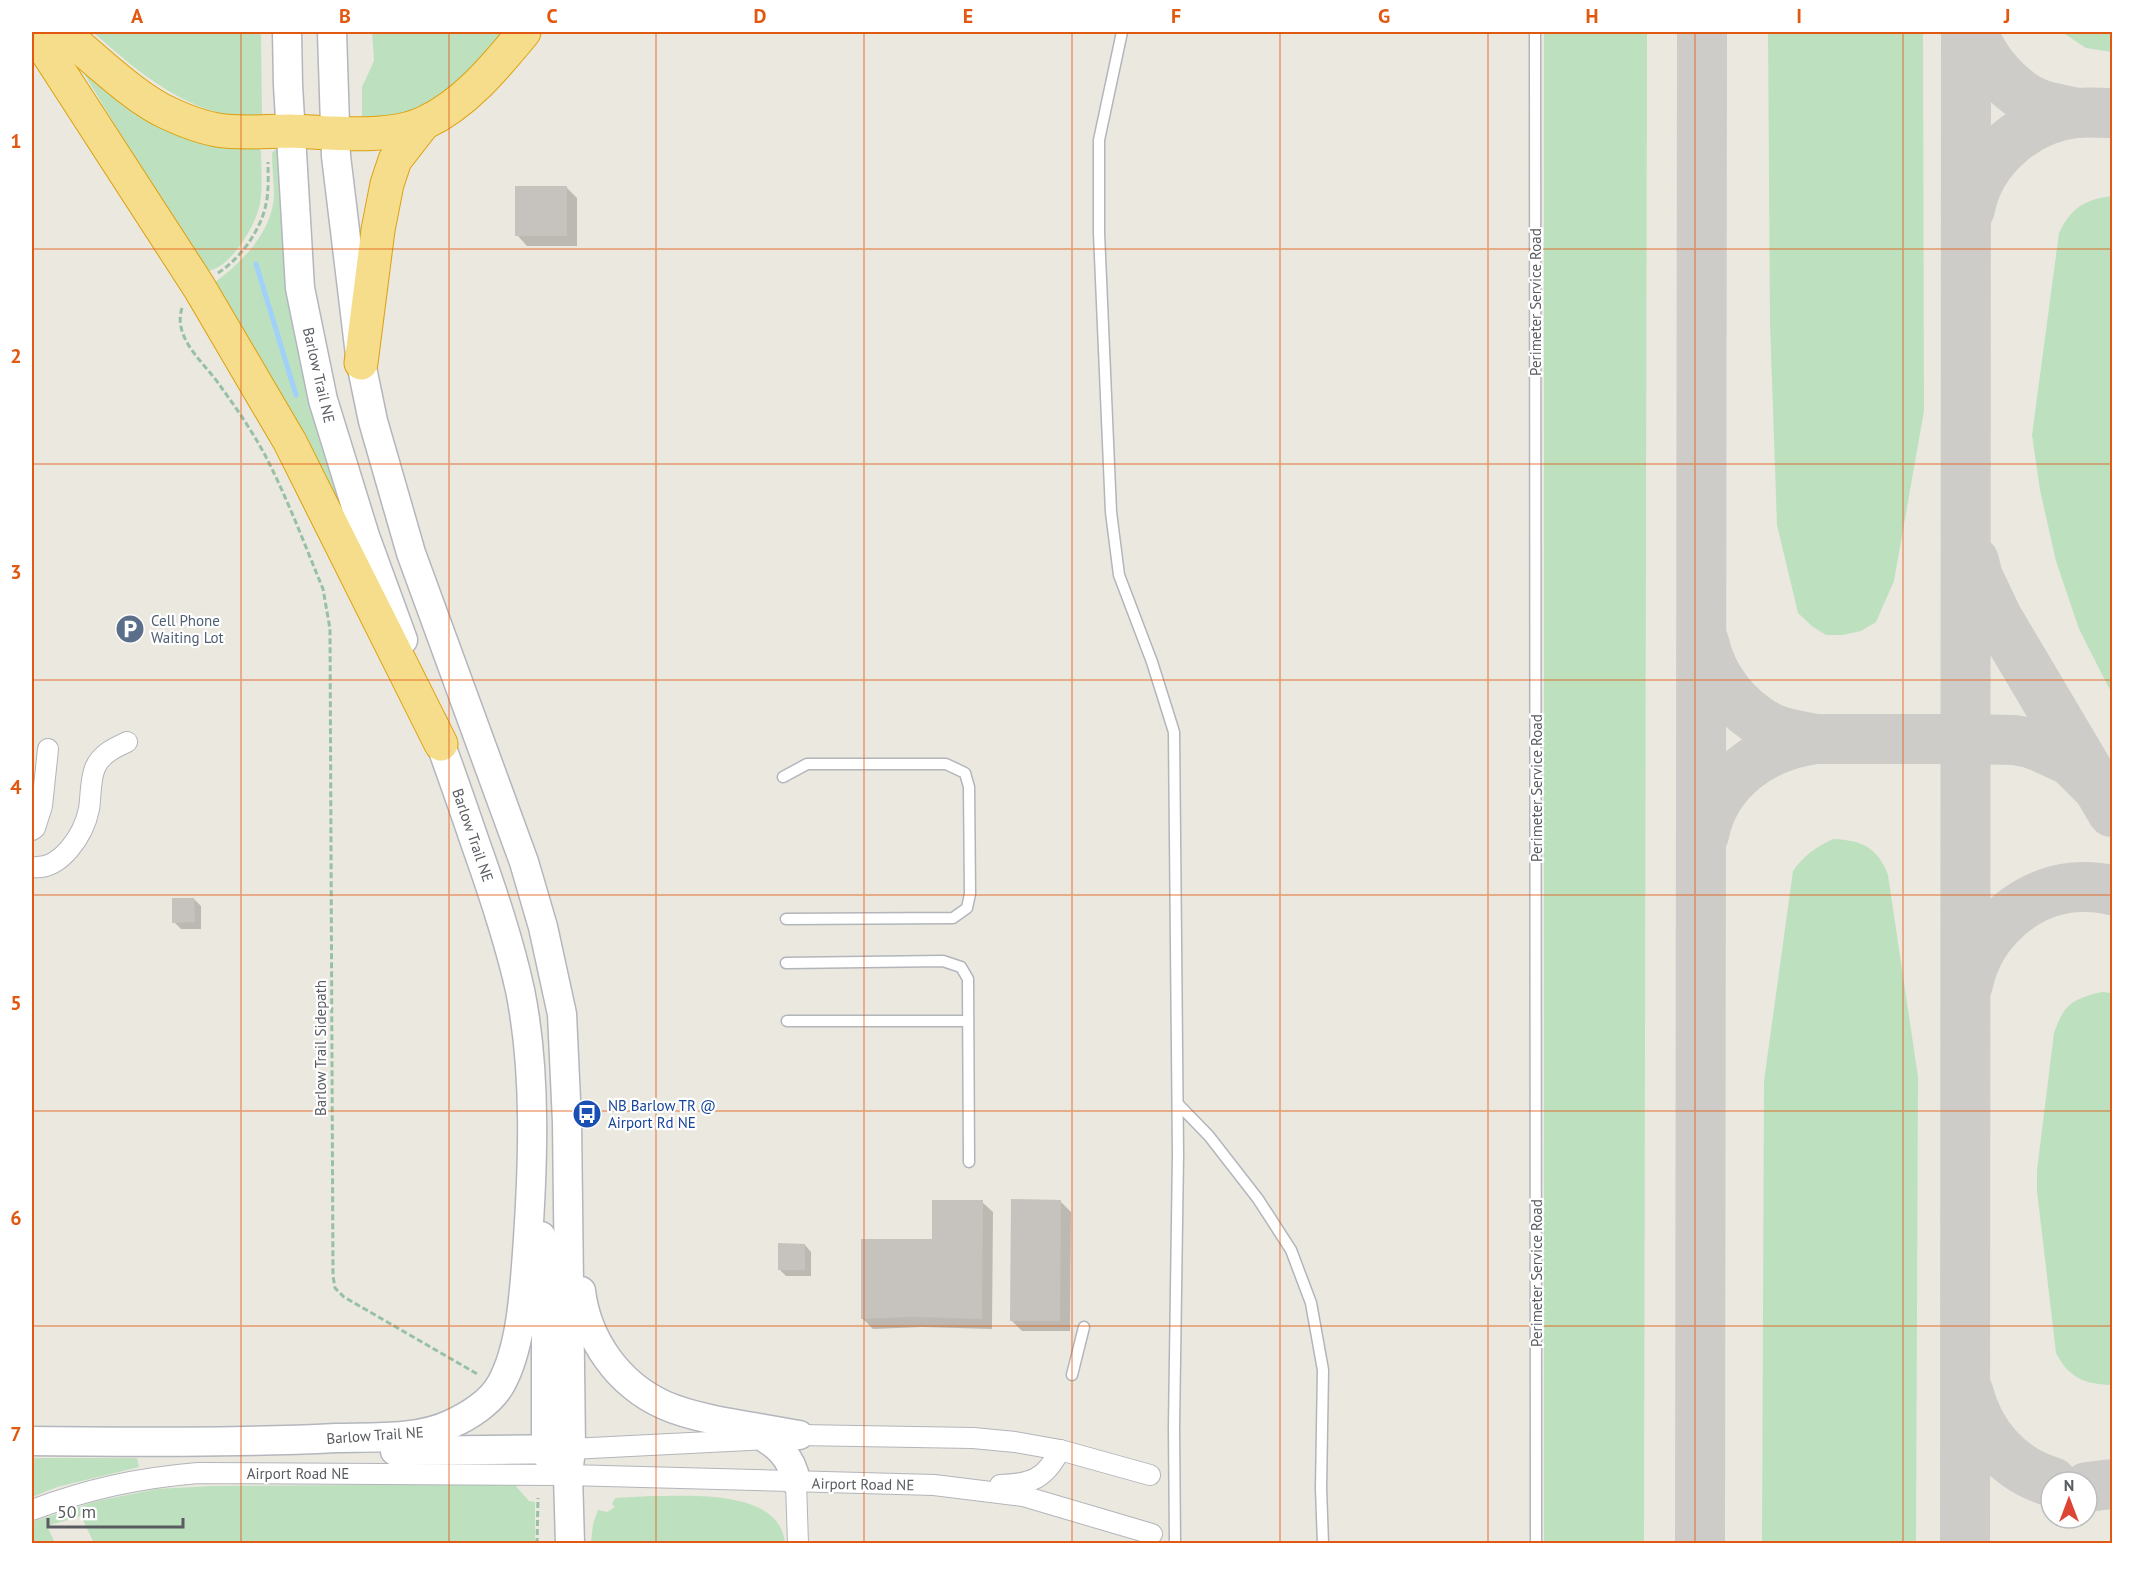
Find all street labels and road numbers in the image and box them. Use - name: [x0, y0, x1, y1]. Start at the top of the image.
- street label: Perimeter Service Road: [1526, 228, 1545, 376]
- street label: Barlow Trail NE: [299, 325, 339, 425]
- street label: Perimeter Service Road: [1527, 714, 1546, 862]
- street label: Barlow Trail NE: [448, 786, 498, 884]
- street label: Barlow Trail Sidepath: [311, 980, 330, 1116]
- street label: Perimeter Service Road: [1527, 1199, 1546, 1347]
- street label: Barlow Trail NE: [326, 1422, 424, 1448]
- street label: Airport Road NE: [247, 1464, 349, 1483]
- street label: Airport Road NE: [812, 1474, 914, 1494]

